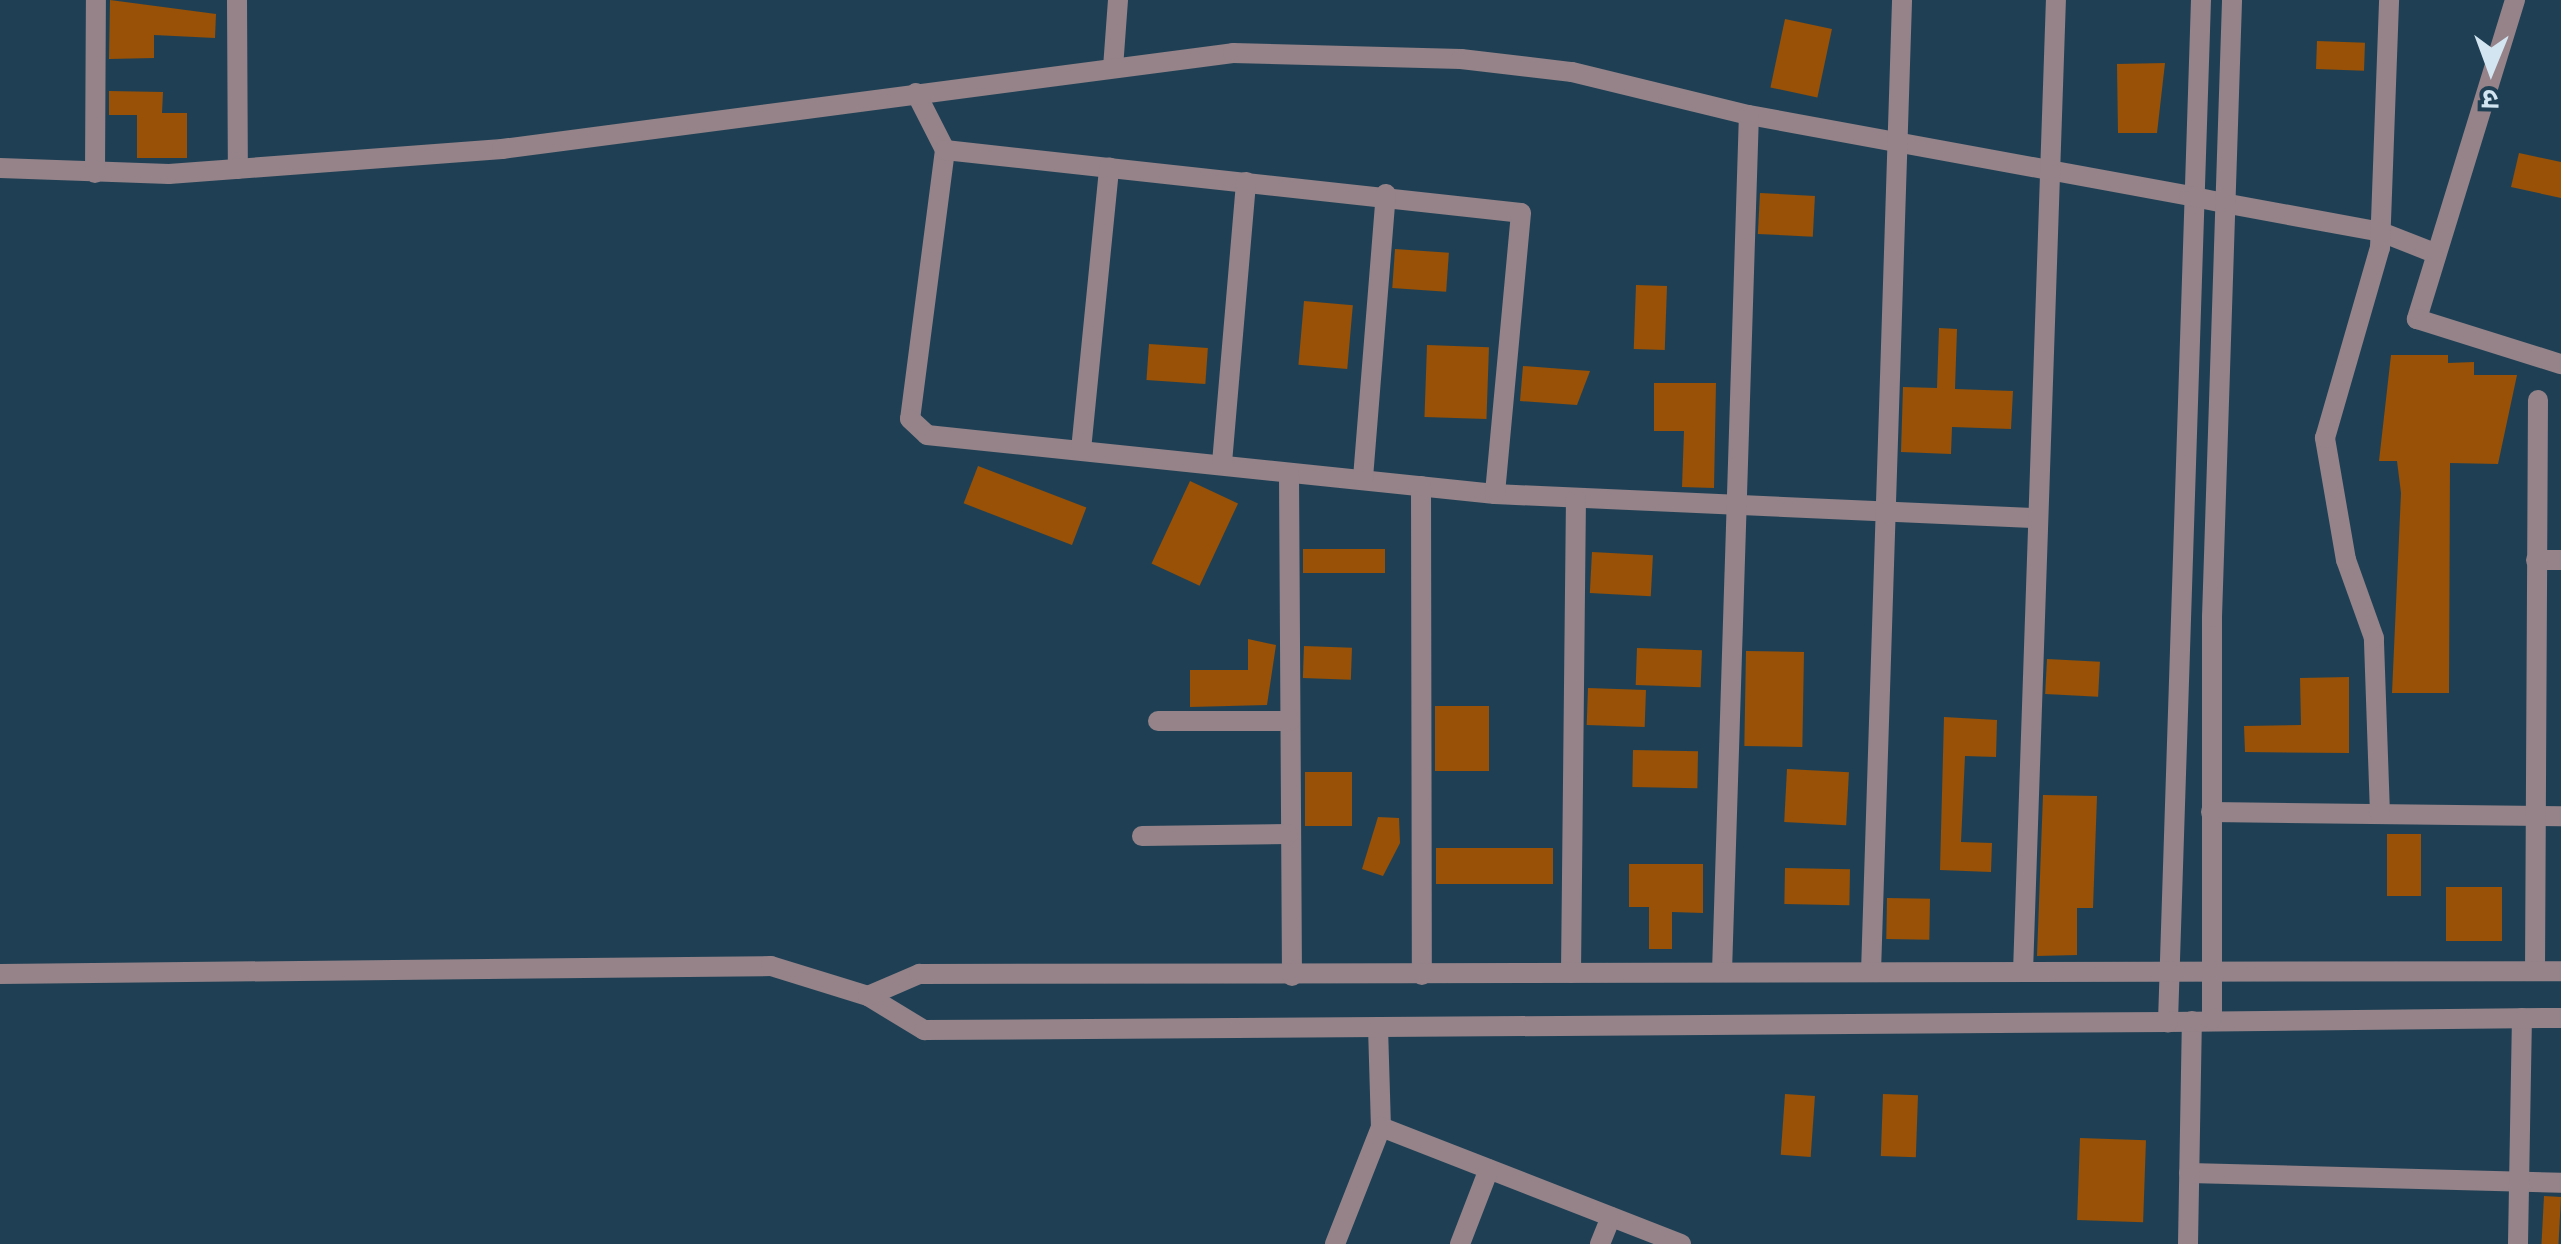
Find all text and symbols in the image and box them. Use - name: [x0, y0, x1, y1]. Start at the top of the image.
- north arrow: [2441, 20, 2541, 120]
- text: उ: [2482, 84, 2499, 117]

